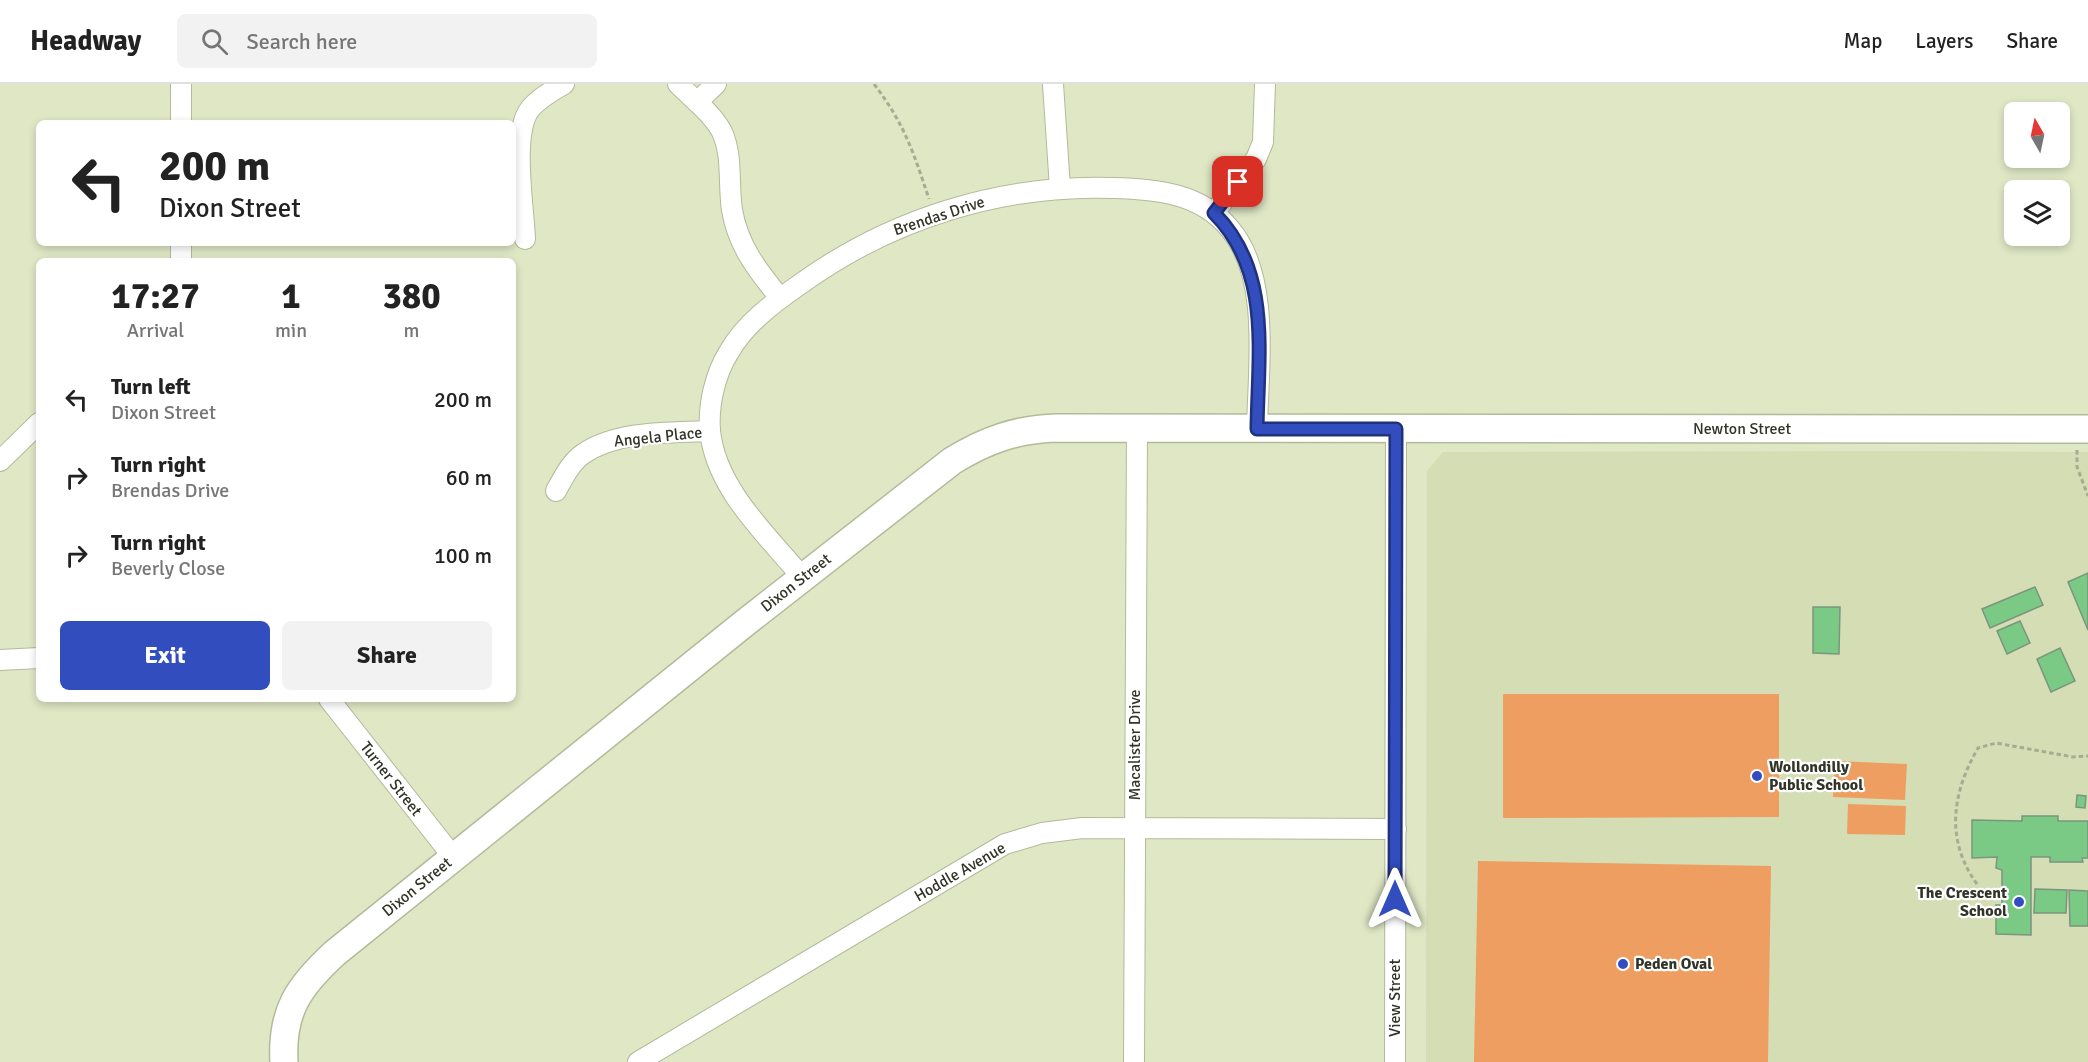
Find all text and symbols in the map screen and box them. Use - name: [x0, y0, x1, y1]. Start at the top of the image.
- search box: [177, 14, 597, 68]
- text: Headway: [30, 24, 141, 58]
- icon: search: [198, 25, 231, 58]
- text: Search here: [246, 28, 357, 55]
- text: Map: [1844, 28, 1882, 54]
- text: Layers: [1915, 28, 1973, 54]
- text: Share: [2006, 28, 2058, 54]
- north arrow: [2004, 102, 2070, 168]
- map controls: [2004, 102, 2070, 246]
- text: 200 m: [159, 141, 270, 192]
- icon: left: [60, 144, 138, 222]
- pin: [1212, 156, 1263, 207]
- icon: arrive: [1221, 165, 1254, 198]
- button: layers: [2004, 180, 2070, 246]
- text: Dixon Street: [159, 192, 301, 225]
- street label: Brendas Drive: [891, 192, 987, 240]
- text: 17:27: [111, 274, 200, 319]
- text: 1: [281, 274, 301, 319]
- text: 380: [382, 274, 441, 319]
- text: Arrival: [127, 318, 184, 343]
- text: min: [275, 318, 307, 343]
- text: m: [404, 318, 420, 343]
- text: Turn left: [111, 373, 191, 400]
- icon: left: [60, 383, 93, 416]
- text: 200 m: [434, 386, 492, 413]
- text: Dixon Street: [111, 400, 216, 425]
- street label: Newton Street: [1693, 419, 1791, 439]
- street label: Angela Place: [613, 422, 703, 452]
- text: Turn right: [111, 451, 206, 478]
- icon: right: [60, 461, 93, 494]
- text: 60 m: [446, 464, 492, 491]
- text: Brendas Drive: [111, 478, 229, 503]
- text: Turn right: [111, 529, 206, 556]
- icon: right: [60, 539, 93, 572]
- text: 100 m: [434, 542, 492, 569]
- street label: Dixon Street: [757, 549, 836, 617]
- text: Beverly Close: [111, 556, 225, 581]
- button: Exit: [60, 621, 270, 690]
- button: Share: [282, 621, 492, 690]
- street label: Macalister Drive: [1125, 689, 1145, 801]
- street label: Turner Street: [356, 738, 427, 821]
- place label: Wollondilly Public School: [1769, 757, 1863, 795]
- marker: Wollondilly Public School: [1750, 769, 1764, 783]
- street label: Hoddle Avenue: [911, 838, 1009, 906]
- street label: Dixon Street: [378, 853, 456, 921]
- position arrow: [1363, 867, 1427, 931]
- place label: The Crescent School: [1918, 883, 2007, 921]
- marker: The Crescent School: [2012, 895, 2026, 909]
- place label: Peden Oval: [1635, 954, 1712, 974]
- marker: Peden Oval: [1616, 957, 1630, 971]
- street label: View Street: [1385, 959, 1405, 1037]

